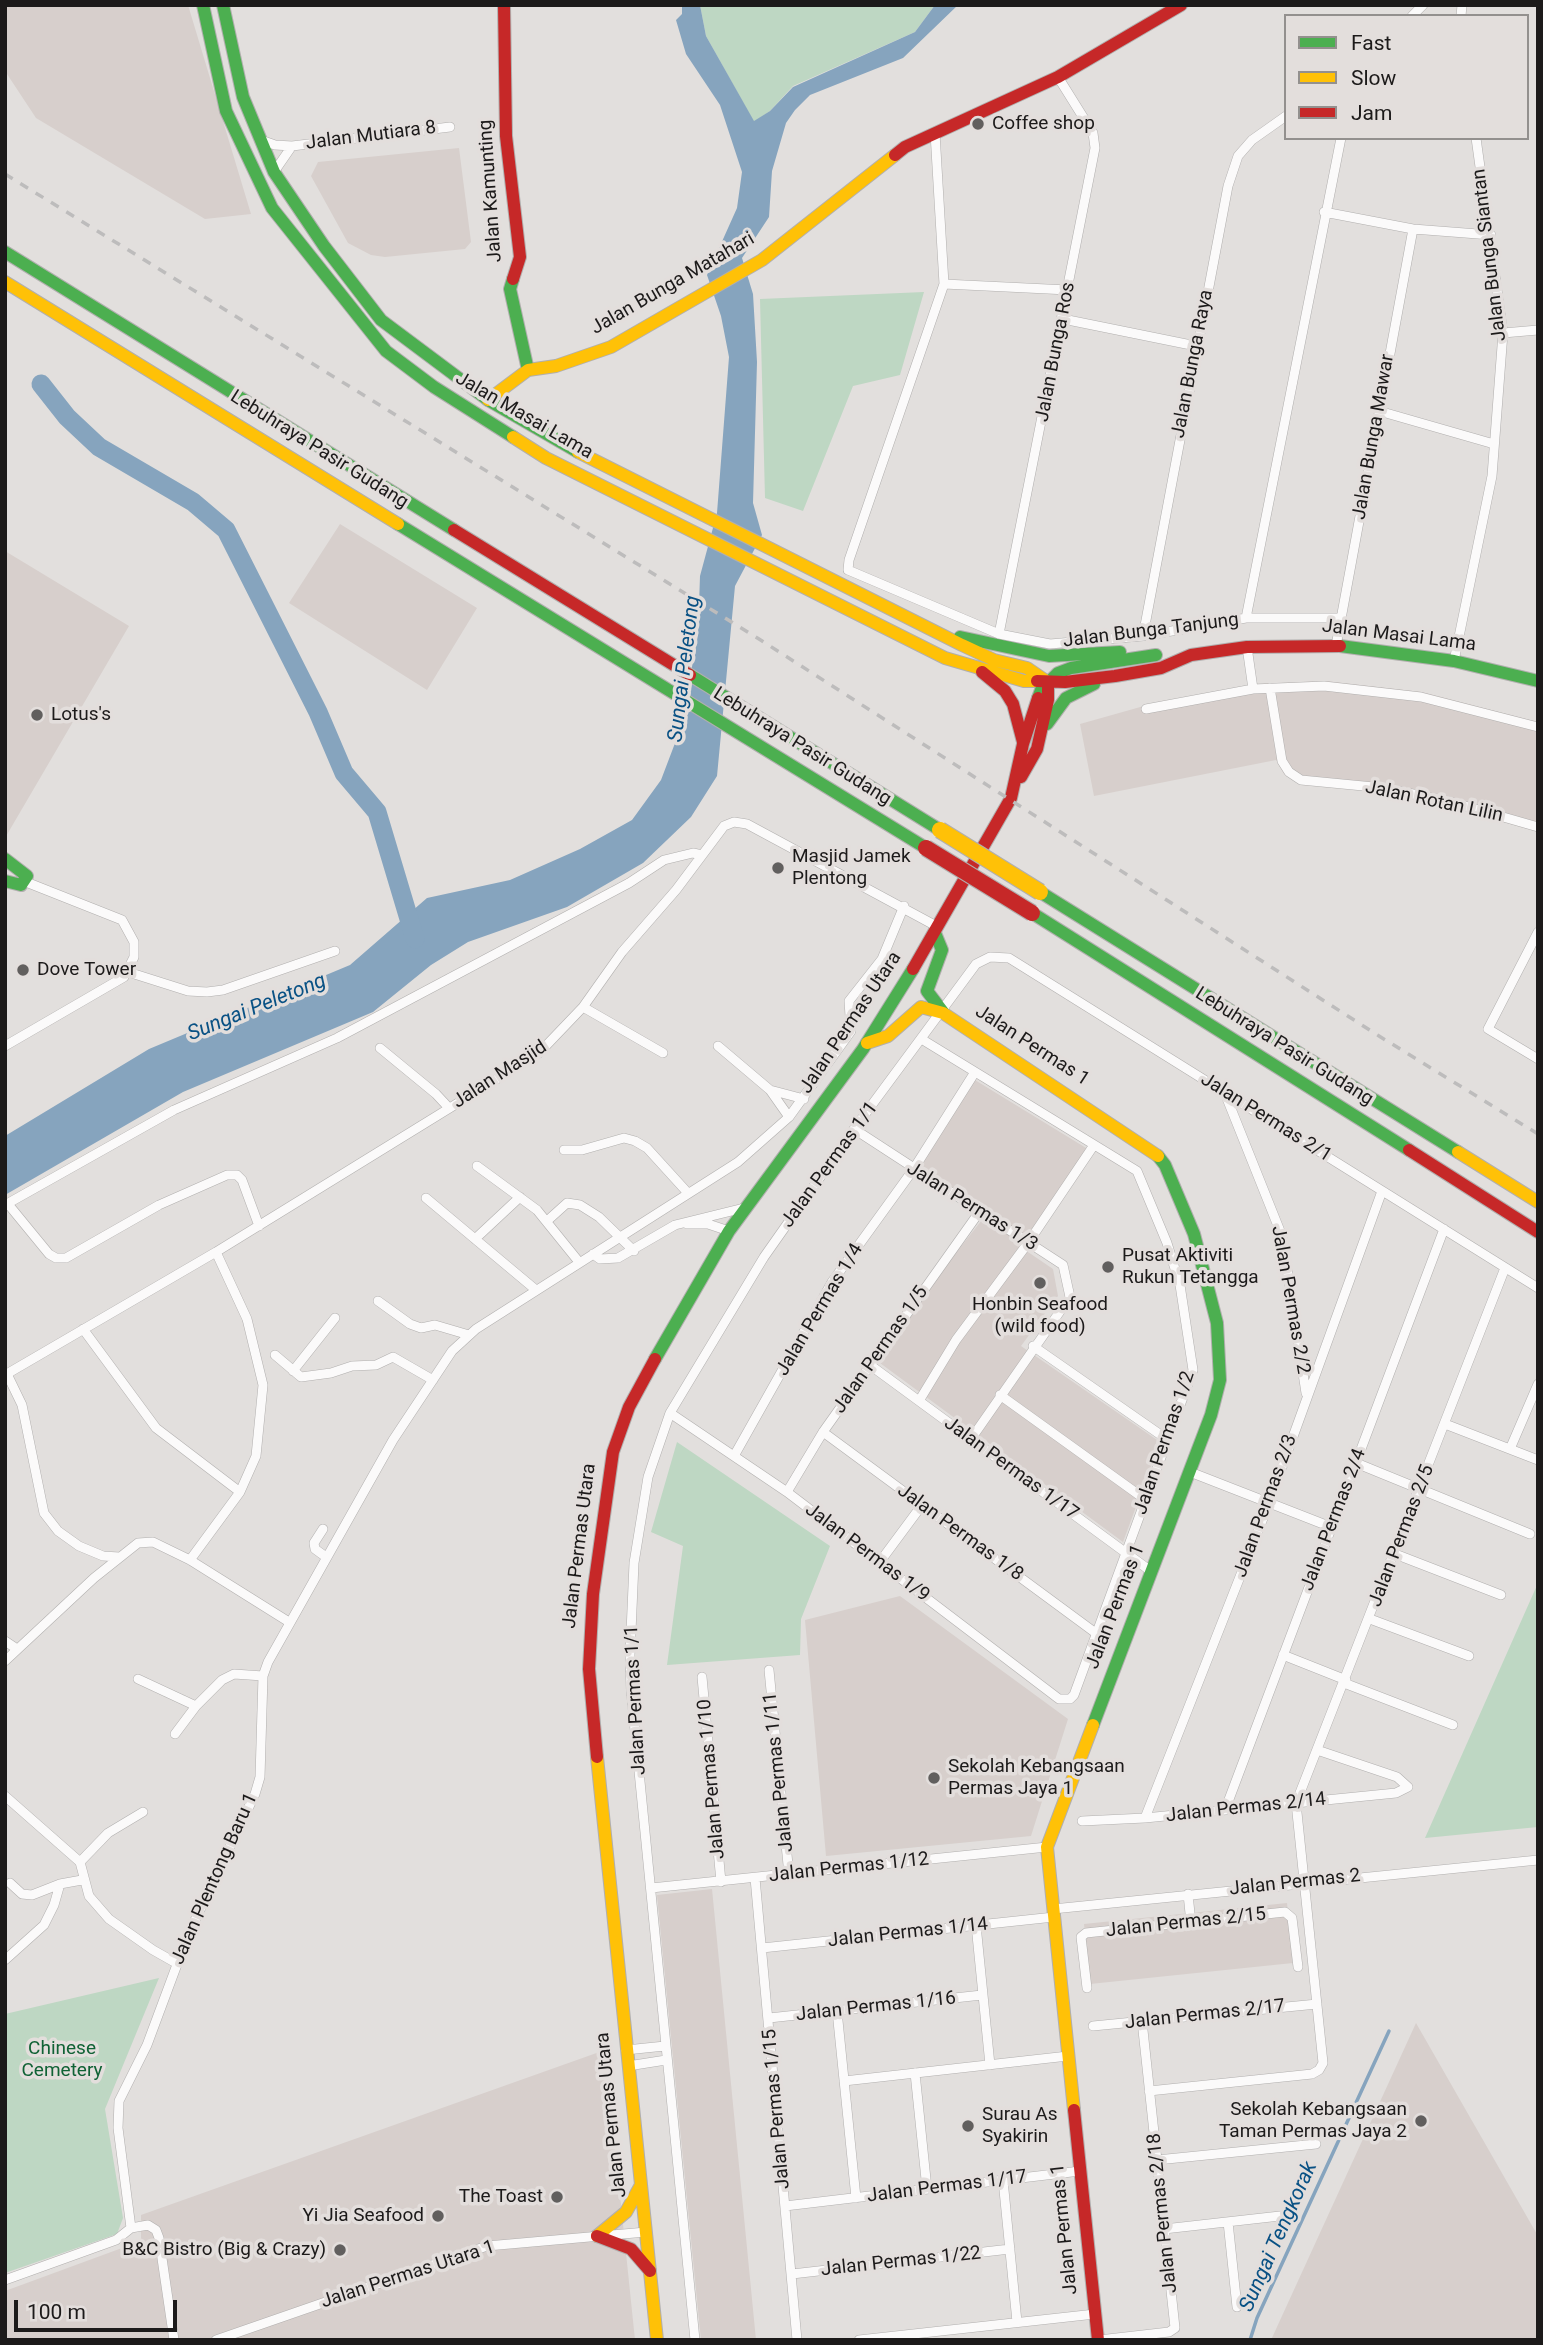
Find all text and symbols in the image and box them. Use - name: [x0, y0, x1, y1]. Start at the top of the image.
- legend: [1284, 14, 1529, 140]
- text: Fast: [1351, 31, 1391, 55]
- text: Slow: [1351, 66, 1396, 90]
- text: Jam: [1351, 101, 1392, 125]
- place label: Coffee shop: [992, 113, 1095, 135]
- marker: Coffee shop: [970, 116, 986, 132]
- street label: Jalan Mutiara 8: [305, 117, 437, 155]
- street label: Jalan Kamunting: [475, 119, 507, 263]
- street label: Jalan Bunga Siantan: [1468, 168, 1512, 342]
- street label: Jalan Bunga Matahari: [587, 228, 759, 340]
- street label: Jalan Bunga Ros: [1031, 280, 1081, 424]
- street label: Jalan Bunga Raya: [1167, 288, 1219, 440]
- street label: Jalan Bunga Mawar: [1348, 353, 1400, 521]
- street label: Jalan Masai Lama: [451, 367, 597, 465]
- street label: Lebuhraya Pasir Gudang: [226, 386, 412, 514]
- water label: Sungai Peletong: [664, 594, 706, 744]
- street label: Jalan Bunga Tanjung: [1062, 609, 1240, 653]
- street label: Jalan Masai Lama: [1321, 615, 1477, 657]
- street label: Lebuhraya Pasir Gudang: [709, 683, 895, 811]
- place label: Lotus's: [51, 704, 111, 726]
- marker: Lotus's: [29, 707, 45, 723]
- street label: Jalan Rotan Lilin: [1363, 776, 1505, 828]
- place label: Masjid Jamek Plentong: [792, 846, 911, 890]
- marker: Masjid Jamek Plentong: [770, 860, 786, 876]
- street label: Jalan Permas Utara: [795, 948, 907, 1098]
- place label: Dove Tower: [37, 959, 136, 981]
- marker: Dove Tower: [15, 962, 31, 978]
- water label: Sungai Peletong: [184, 969, 330, 1047]
- street label: Lebuhraya Pasir Gudang: [1191, 983, 1377, 1111]
- street label: Jalan Permas 1: [971, 1001, 1093, 1091]
- street label: Jalan Masjid: [449, 1036, 551, 1114]
- street label: Jalan Permas 2/1: [1196, 1069, 1336, 1167]
- street label: Jalan Permas 1/1: [777, 1098, 883, 1232]
- street label: Jalan Permas 1/3: [902, 1158, 1042, 1256]
- street label: Jalan Permas 2/2: [1266, 1224, 1314, 1376]
- street label: Jalan Permas 1/4: [772, 1240, 868, 1380]
- place label: Pusat Aktiviti Rukun Tetangga: [1122, 1245, 1259, 1289]
- marker: Pusat Aktiviti Rukun Tetangga: [1100, 1259, 1116, 1275]
- marker: Honbin Seafood (wild food): [1032, 1275, 1048, 1291]
- street label: Jalan Permas 1/5: [829, 1282, 933, 1418]
- place label: Honbin Seafood (wild food): [972, 1294, 1108, 1338]
- street label: Jalan Permas 1/2: [1130, 1368, 1200, 1518]
- street label: Jalan Permas 1/17: [939, 1413, 1083, 1525]
- street label: Jalan Permas 2/3: [1230, 1432, 1302, 1580]
- street label: Jalan Permas 2/4: [1296, 1446, 1372, 1594]
- street label: Jalan Permas Utara: [559, 1462, 601, 1630]
- street label: Jalan Permas 2/5: [1364, 1462, 1440, 1610]
- street label: Jalan Permas 1/8: [893, 1480, 1027, 1586]
- street label: Jalan Permas 1/9: [800, 1499, 934, 1607]
- street label: Jalan Permas 1: [1082, 1542, 1150, 1672]
- street label: Jalan Permas 1/1: [621, 1624, 651, 1776]
- street label: Jalan Permas 1/11: [759, 1691, 799, 1853]
- street label: Jalan Permas 1/10: [694, 1698, 730, 1860]
- place label: Sekolah Kebangsaan Permas Jaya 1: [948, 1756, 1125, 1800]
- marker: Sekolah Kebangsaan Permas Jaya 1: [926, 1770, 942, 1786]
- street label: Jalan Permas 2/14: [1165, 1788, 1327, 1828]
- street label: Jalan Plentong Baru 1: [167, 1790, 263, 1968]
- street label: Jalan Permas 1/12: [768, 1848, 930, 1888]
- street label: Jalan Permas 2: [1228, 1865, 1362, 1901]
- street label: Jalan Permas 2/15: [1105, 1903, 1267, 1943]
- street label: Jalan Permas 1/14: [827, 1913, 989, 1953]
- street label: Jalan Permas 1/16: [795, 1987, 957, 2027]
- street label: Jalan Permas 2/17: [1124, 1995, 1286, 2035]
- street label: Jalan Permas 1/15: [759, 2028, 795, 2190]
- street label: Jalan Permas Utara: [592, 2031, 632, 2199]
- park label: Chinese Cemetery: [21, 2038, 103, 2082]
- place label: Sekolah Kebangsaan Taman Permas Jaya 2: [1219, 2099, 1407, 2143]
- place label: Surau As Syakirin: [982, 2104, 1058, 2148]
- marker: Sekolah Kebangsaan Taman Permas Jaya 2: [1413, 2113, 1429, 2129]
- marker: Surau As Syakirin: [960, 2118, 976, 2134]
- street label: Jalan Permas 2/18: [1143, 2132, 1183, 2294]
- water label: Sungai Tengkorak: [1235, 2158, 1323, 2316]
- street label: Jalan Permas 1: [1047, 2162, 1083, 2296]
- street label: Jalan Permas 1/17: [866, 2166, 1028, 2208]
- place label: The Toast: [459, 2186, 543, 2208]
- marker: The Toast: [549, 2189, 565, 2205]
- place label: Yi Jia Seafood: [302, 2205, 424, 2227]
- marker: Yi Jia Seafood: [430, 2208, 446, 2224]
- street label: Jalan Permas Utara 1: [318, 2236, 498, 2314]
- place label: B&C Bistro (Big & Crazy): [122, 2239, 326, 2261]
- marker: B&C Bistro (Big & Crazy): [332, 2242, 348, 2258]
- street label: Jalan Permas 1/22: [820, 2242, 982, 2282]
- scale bar: [18, 2286, 180, 2330]
- text: 100 m: [27, 2300, 86, 2324]

